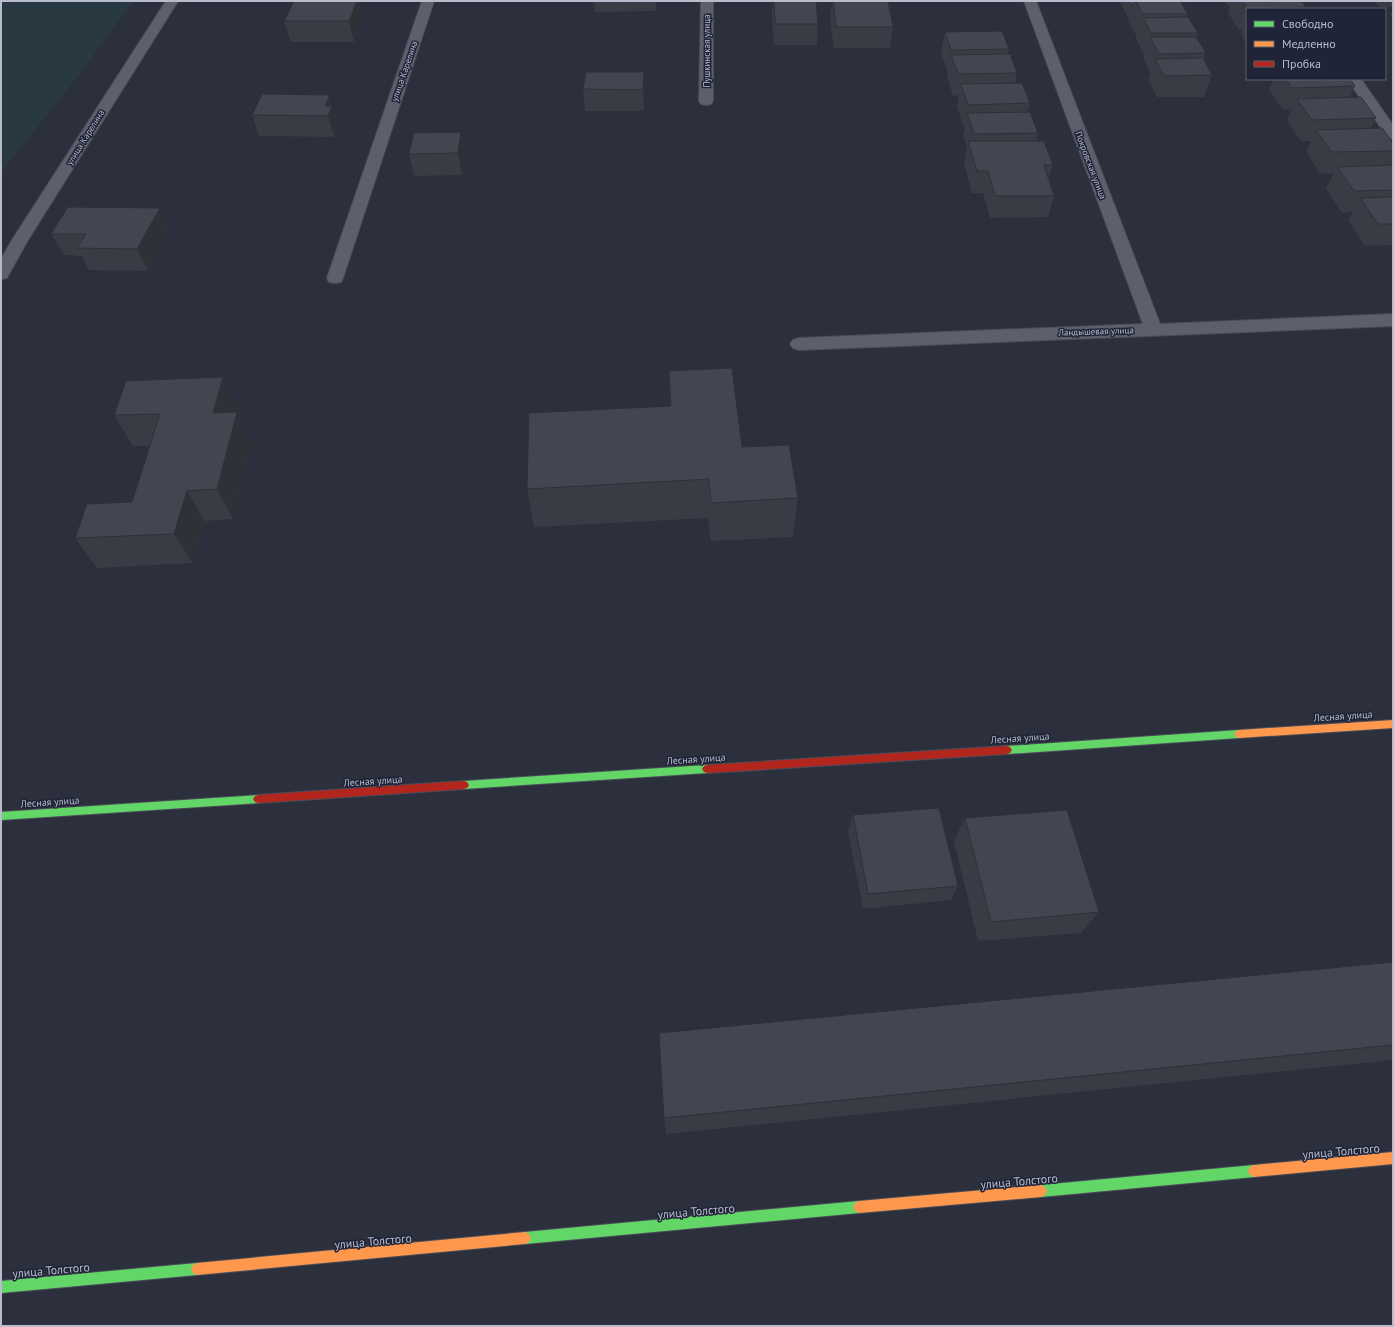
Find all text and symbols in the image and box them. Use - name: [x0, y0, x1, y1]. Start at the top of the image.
- legend: [1246, 8, 1386, 80]
- street label: Пушкинская улица: [701, 14, 712, 88]
- text: Свободно: [1282, 16, 1333, 31]
- text: Медленно: [1282, 36, 1336, 51]
- street label: улица Карелина: [388, 39, 420, 103]
- text: Пробка: [1282, 56, 1321, 71]
- street label: улица Карелина: [64, 107, 106, 167]
- street label: Покровская улица: [1073, 130, 1109, 200]
- street label: Ландышевая улица: [1057, 324, 1134, 338]
- street label: Лесная улица: [1312, 707, 1373, 725]
- street label: Лесная улица: [989, 729, 1050, 747]
- street label: Лесная улица: [665, 750, 726, 768]
- street label: Лесная улица: [342, 772, 403, 790]
- street label: Лесная улица: [19, 793, 80, 811]
- street label: улица Толстого: [1302, 1140, 1380, 1162]
- street label: улица Толстого: [980, 1170, 1058, 1192]
- street label: улица Толстого: [657, 1200, 735, 1222]
- street label: улица Толстого: [334, 1230, 412, 1252]
- street label: улица Толстого: [12, 1259, 90, 1281]

